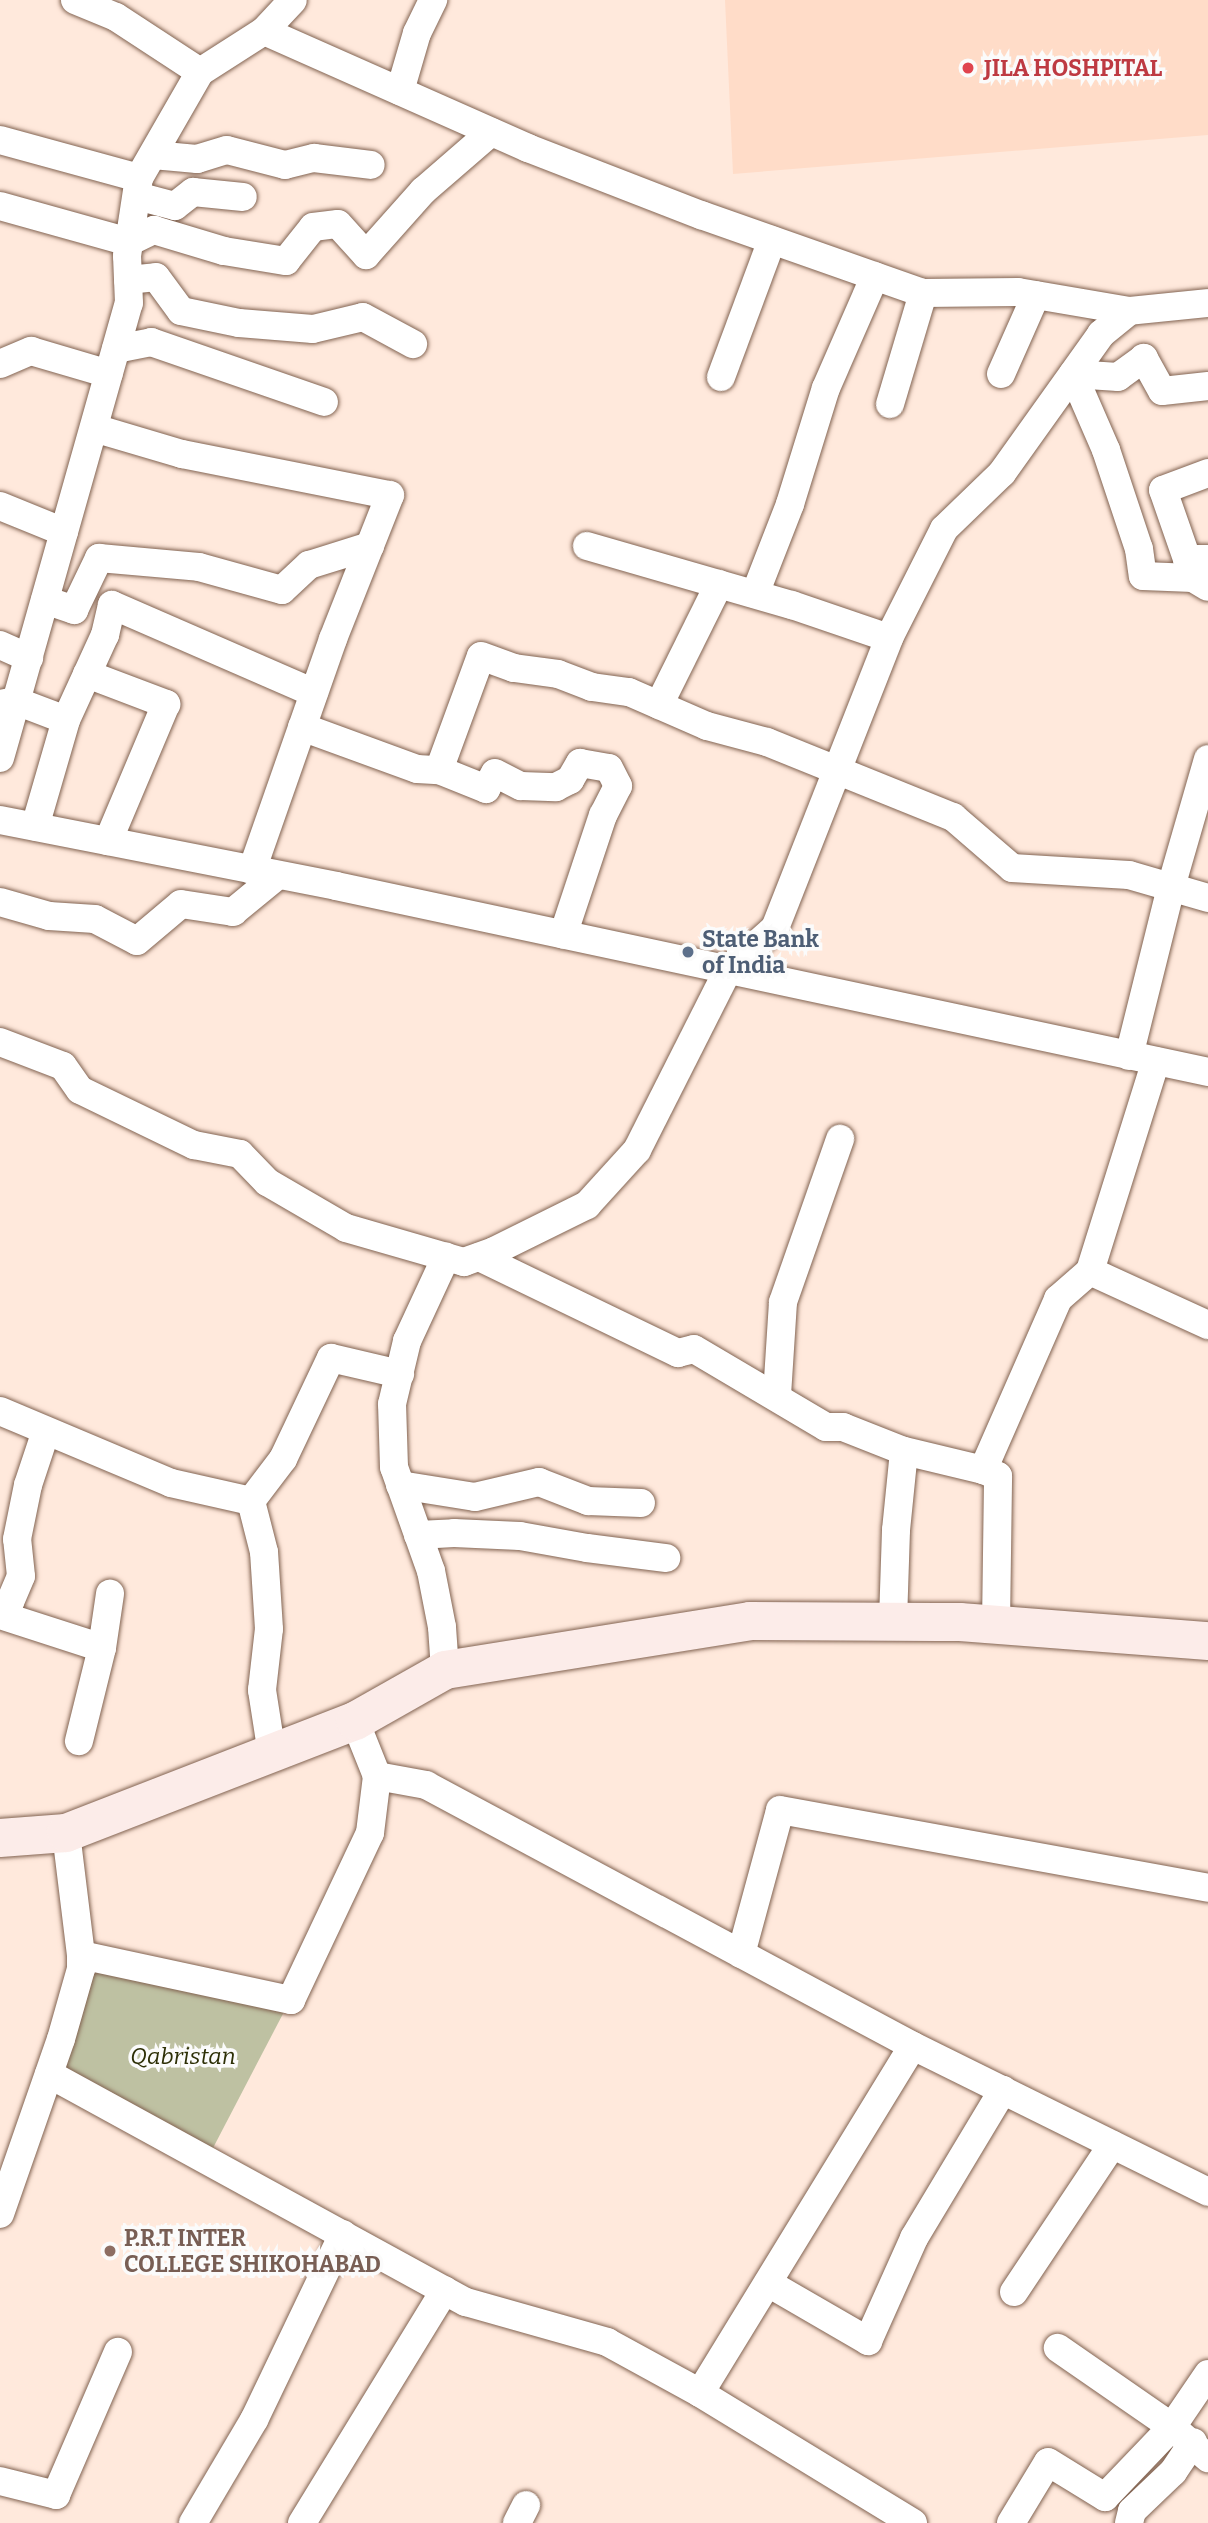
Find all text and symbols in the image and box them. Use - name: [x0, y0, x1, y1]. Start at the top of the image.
- place label: JILA HOSHPITAL: [984, 54, 1162, 82]
- marker: JILA HOSHPITAL: [958, 58, 978, 78]
- place label: State Bank of India: [702, 925, 819, 979]
- marker: State Bank of India: [680, 944, 696, 960]
- park label: Qabristan: [130, 2042, 236, 2070]
- place label: P.R.T INTER COLLEGE SHIKOHABAD: [124, 2224, 381, 2278]
- marker: P.R.T INTER COLLEGE SHIKOHABAD: [102, 2243, 118, 2259]

